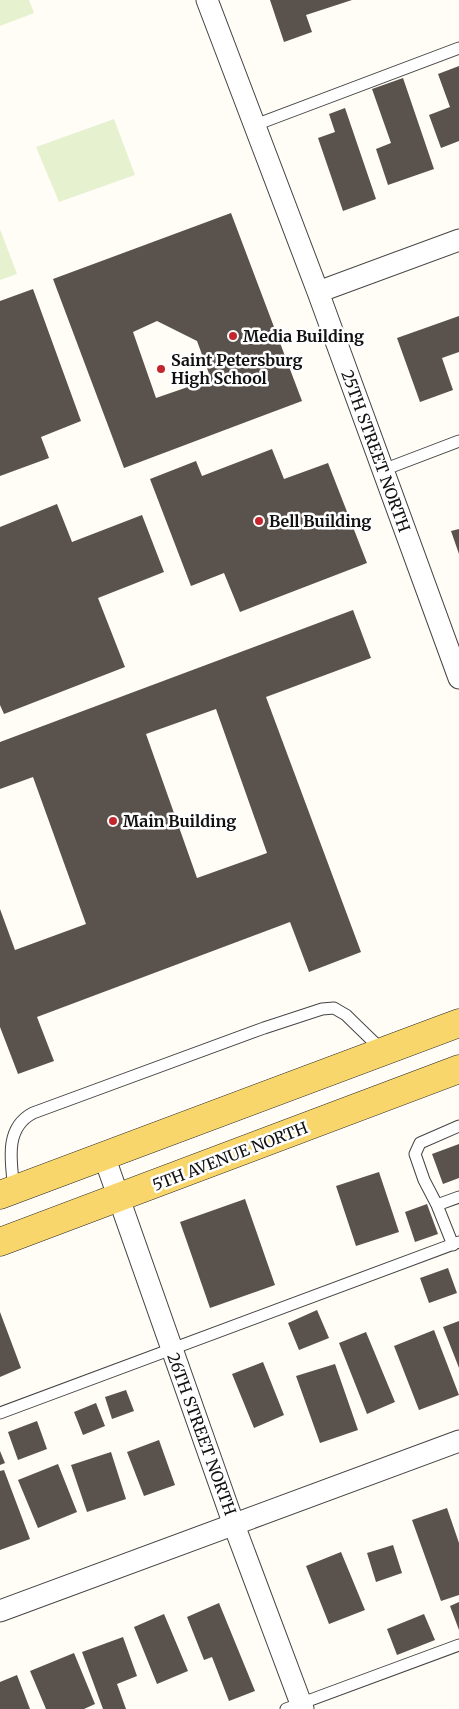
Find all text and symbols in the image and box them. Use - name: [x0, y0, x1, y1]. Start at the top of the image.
- place label: Media Building: [243, 326, 364, 346]
- marker: Media Building: [227, 330, 239, 342]
- place label: Saint Petersburg High School: [171, 350, 302, 388]
- marker: Saint Petersburg High School: [155, 363, 167, 375]
- street label: 25TH STREET NORTH: [337, 367, 415, 535]
- place label: Bell Building: [269, 511, 371, 531]
- marker: Bell Building: [253, 515, 265, 527]
- place label: Main Building: [123, 811, 236, 831]
- marker: Main Building: [107, 815, 119, 827]
- street label: 5TH AVENUE NORTH: [150, 1117, 311, 1195]
- street label: 26TH STREET NORTH: [163, 1350, 241, 1518]

